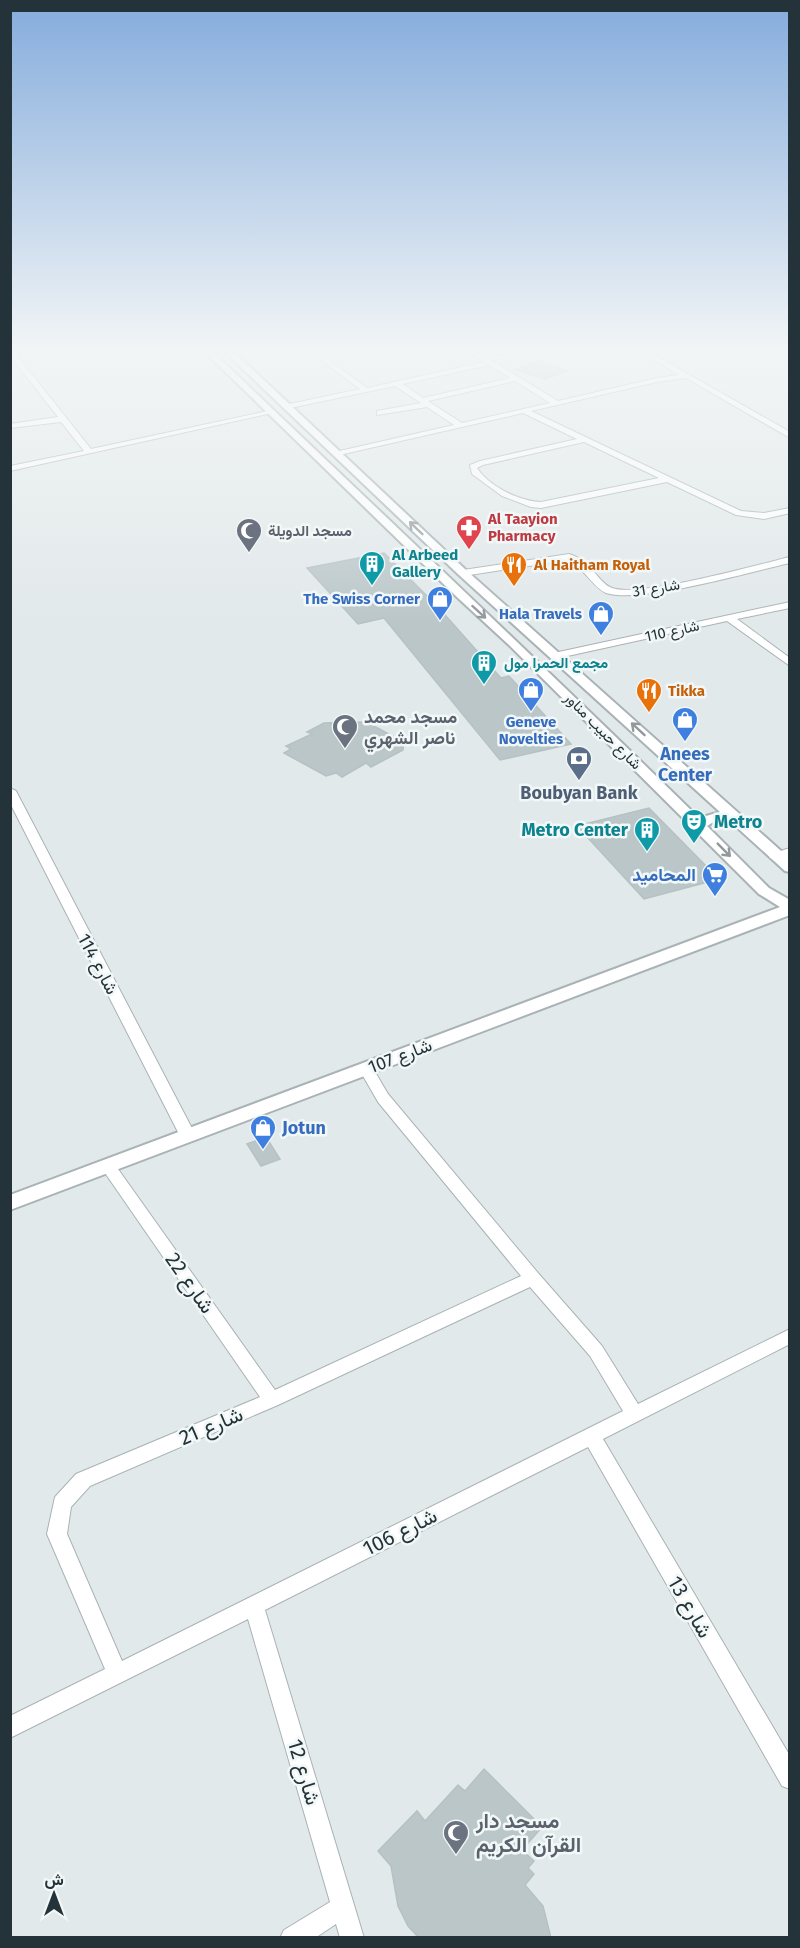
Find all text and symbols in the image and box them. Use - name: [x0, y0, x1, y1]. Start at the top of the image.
- place label: Al Taayion Pharmacy: [487, 510, 558, 545]
- pharmacy icon: Al Taayion Pharmacy: [454, 513, 484, 551]
- mosque icon: مسجد الدويلة: [234, 516, 264, 554]
- one-way arrow: [409, 521, 424, 535]
- place label: مسجد الدويلة: [268, 522, 352, 540]
- place label: Al Arbeed Gallery: [391, 546, 458, 581]
- building icon: Al Arbeed Gallery: [357, 549, 387, 587]
- restaurant icon: Al Haitham Royal: [499, 550, 529, 588]
- place label: Al Haitham Royal: [533, 556, 650, 574]
- street label: شارع 31: [631, 575, 681, 603]
- shop icon: The Swiss Corner: [425, 584, 455, 622]
- place label: The Swiss Corner: [303, 590, 421, 608]
- shop icon: Hala Travels: [586, 599, 616, 637]
- one-way arrow: [471, 605, 487, 618]
- place label: Hala Travels: [499, 605, 582, 623]
- street label: شارع 110: [643, 616, 701, 648]
- building icon: مجمع الحمرا مول: [469, 648, 499, 686]
- place label: مجمع الحمرا مول: [504, 654, 608, 673]
- shop icon: Geneve Novelties: [516, 675, 546, 713]
- restaurant icon: Tikka: [634, 676, 664, 714]
- place label: Tikka: [668, 682, 705, 700]
- street label: شارع حبيب مناور: [559, 688, 645, 775]
- shop icon: Anees Center: [670, 705, 700, 743]
- place label: مسجد محمد ناصر الشهري: [364, 706, 458, 753]
- mosque icon: مسجد محمد ناصر الشهري: [330, 712, 360, 750]
- place label: Geneve Novelties: [499, 713, 563, 748]
- one-way arrow: [631, 722, 646, 737]
- place label: Anees Center: [658, 743, 713, 786]
- bank icon: Boubyan Bank: [564, 744, 594, 782]
- place label: Boubyan Bank: [520, 782, 639, 804]
- theatre icon: Metro: [679, 807, 709, 845]
- place label: Metro: [714, 811, 762, 833]
- building icon: Metro Center: [632, 815, 662, 853]
- place label: Metro Center: [521, 819, 629, 841]
- one-way arrow: [716, 843, 731, 858]
- supermarket icon: المحاميد: [700, 860, 730, 898]
- place label: المحاميد: [632, 864, 696, 886]
- street label: شارع 114: [72, 930, 123, 999]
- street label: شارع 107: [365, 1034, 435, 1079]
- shop icon: Jotun: [248, 1113, 278, 1151]
- place label: Jotun: [281, 1117, 326, 1139]
- street label: شارع 22: [159, 1247, 220, 1319]
- street label: شارع 21: [175, 1401, 247, 1452]
- street label: شارع 106: [359, 1502, 442, 1563]
- street label: شارع 13: [661, 1571, 718, 1643]
- street label: شارع 12: [281, 1736, 326, 1808]
- place label: مسجد دار القرآن الكريم: [475, 1808, 581, 1859]
- mosque icon: مسجد دار القرآن الكريم: [441, 1818, 471, 1856]
- north arrow: [24, 1864, 84, 1924]
- text: ش: [44, 1870, 64, 1889]

